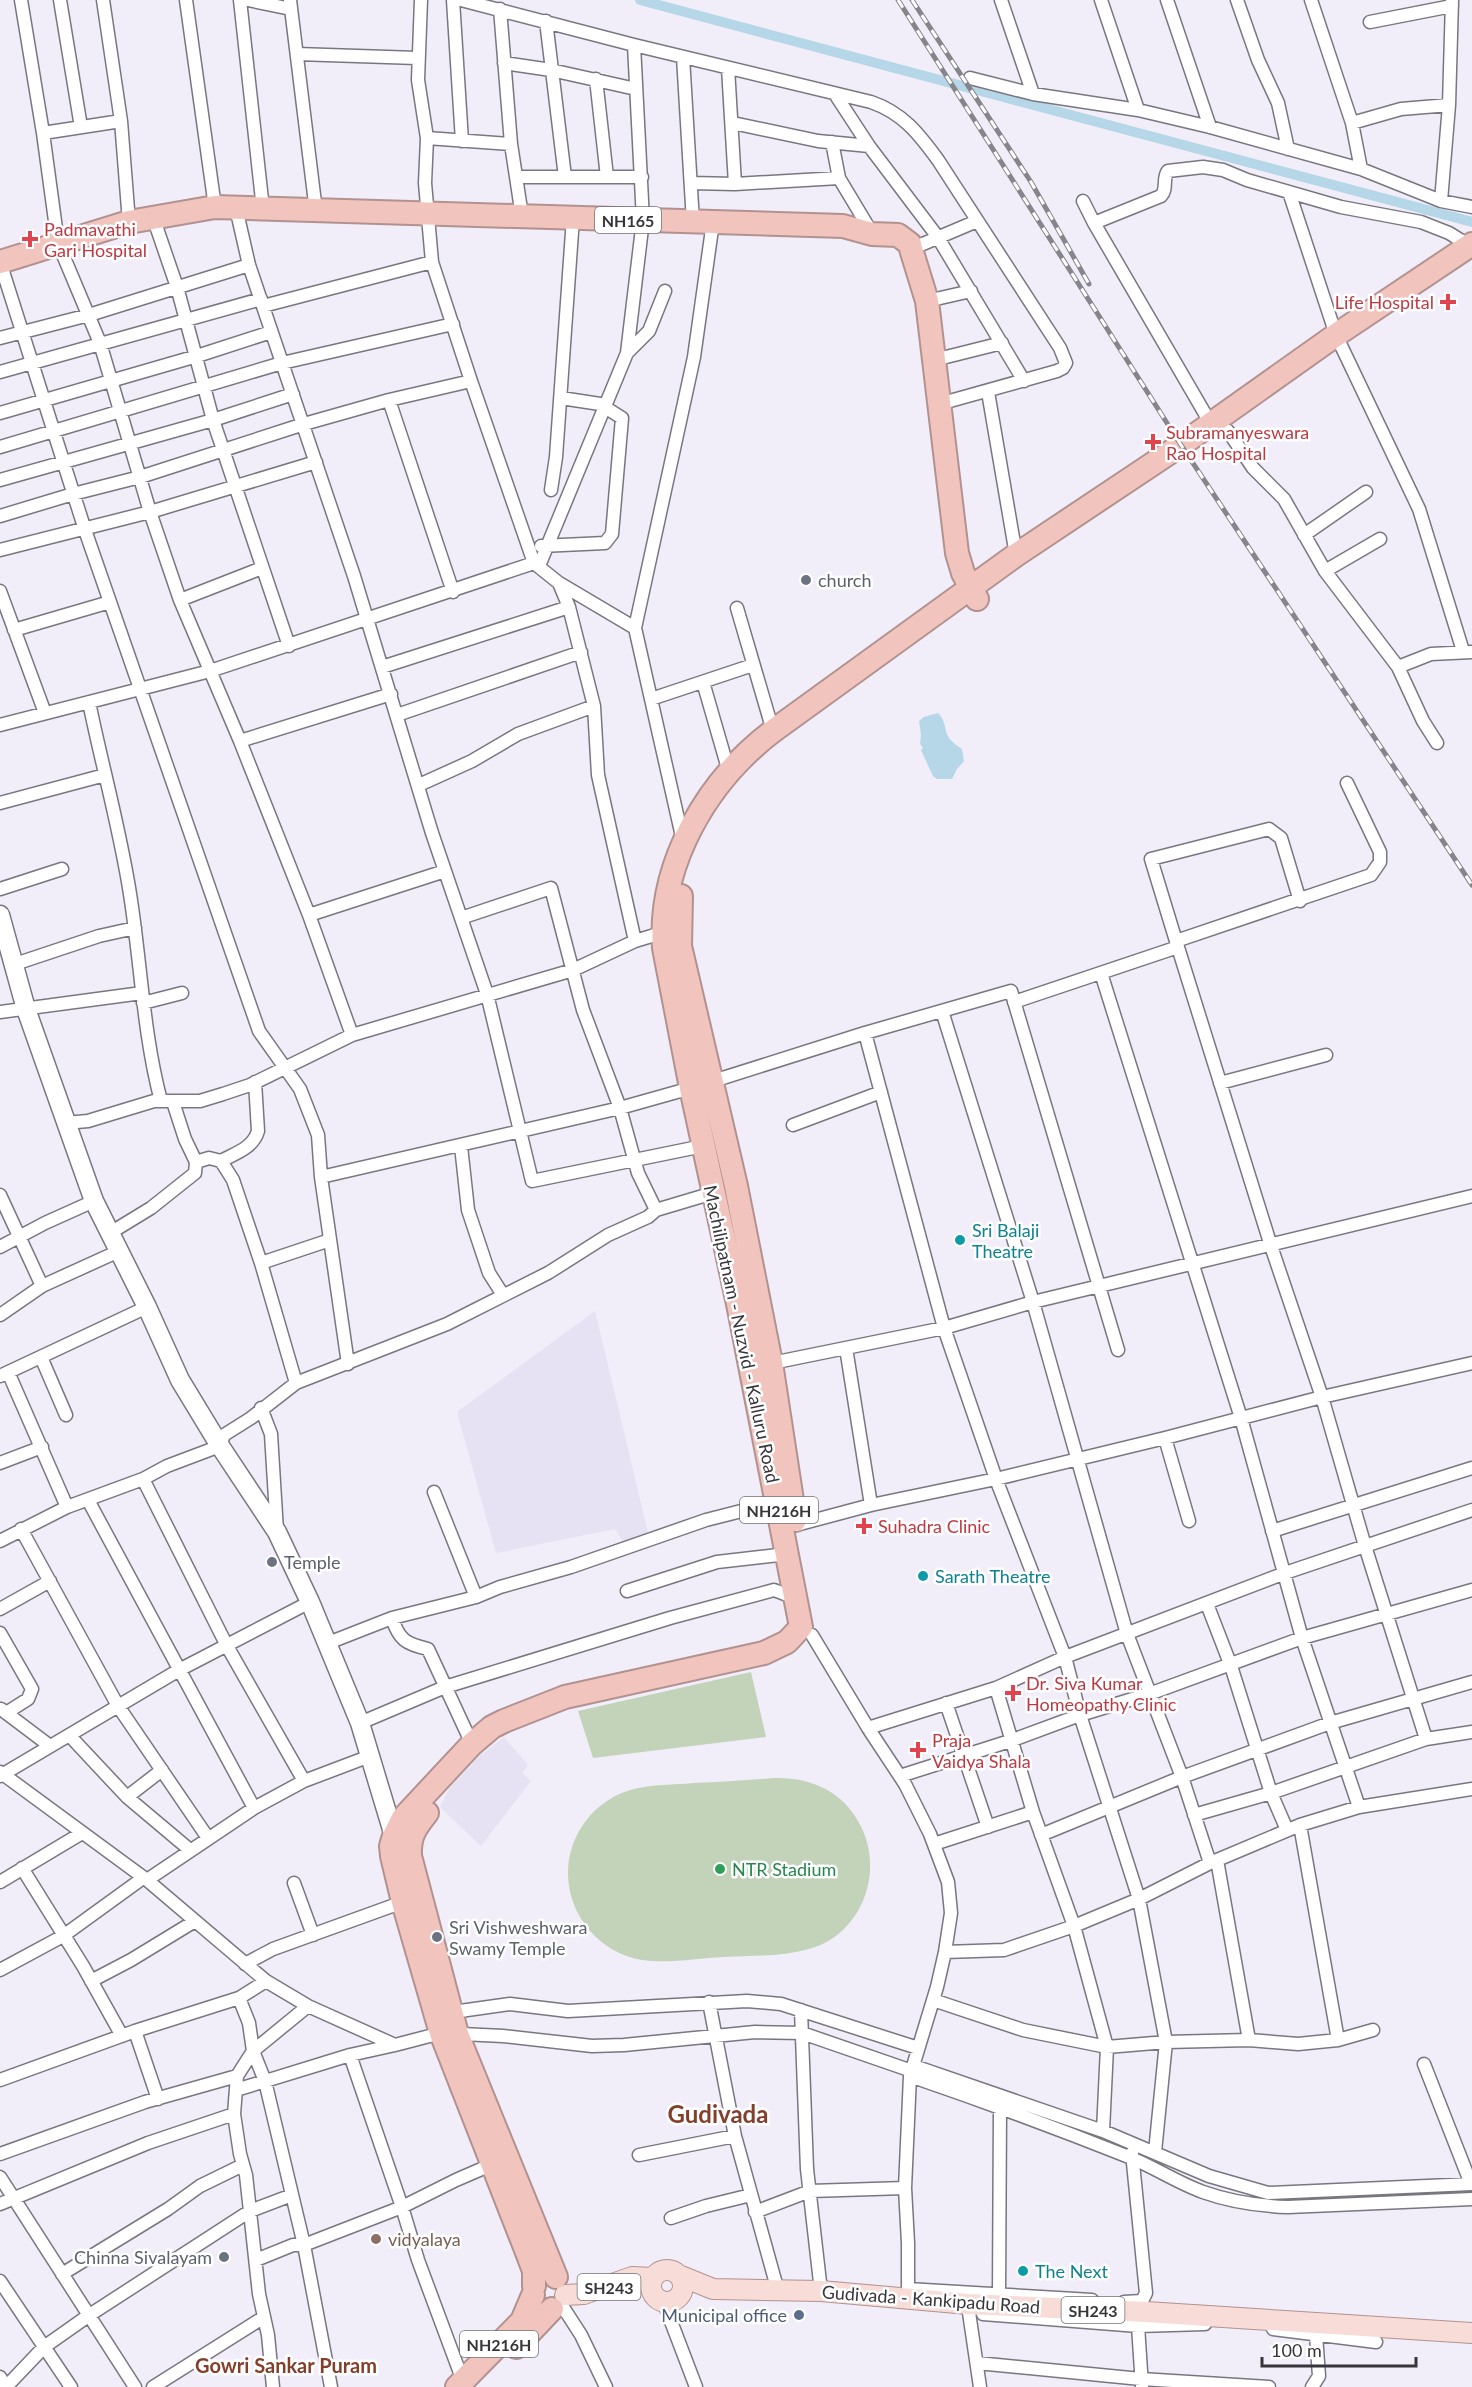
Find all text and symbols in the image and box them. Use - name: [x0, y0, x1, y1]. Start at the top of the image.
- road number: NH165: [595, 207, 661, 233]
- place label: Padmavathi Gari Hospital: [44, 218, 147, 261]
- marker: Padmavathi Gari Hospital: [21, 230, 39, 248]
- place label: Life Hospital: [1335, 291, 1434, 313]
- marker: Life Hospital: [1439, 293, 1457, 311]
- place label: Subramanyeswara Rao Hospital: [1166, 421, 1309, 464]
- marker: Subramanyeswara Rao Hospital: [1144, 433, 1162, 451]
- place label: church: [818, 569, 872, 591]
- marker: church: [799, 573, 813, 587]
- street label: Machilipatnam - Nuzvid - Kalluru Road: [700, 1183, 784, 1485]
- place label: Sri Balaji Theatre: [972, 1219, 1039, 1262]
- marker: Sri Balaji Theatre: [953, 1233, 967, 1247]
- road number: NH216H: [740, 1497, 818, 1523]
- place label: Suhadra Clinic: [878, 1515, 991, 1537]
- marker: Suhadra Clinic: [855, 1517, 873, 1535]
- place label: Temple: [284, 1551, 341, 1573]
- marker: Temple: [265, 1555, 279, 1569]
- place label: Sarath Theatre: [935, 1565, 1050, 1587]
- marker: Sarath Theatre: [916, 1569, 930, 1583]
- place label: Dr. Siva Kumar Homeopathy Clinic: [1026, 1672, 1177, 1715]
- marker: Dr. Siva Kumar Homeopathy Clinic: [1004, 1684, 1022, 1702]
- place label: Praja Vaidya Shala: [932, 1729, 1031, 1772]
- marker: Praja Vaidya Shala: [909, 1741, 927, 1759]
- place label: NTR Stadium: [732, 1858, 836, 1880]
- marker: NTR Stadium: [713, 1862, 727, 1876]
- place label: Sri Vishweshwara Swamy Temple: [449, 1916, 587, 1959]
- marker: Sri Vishweshwara Swamy Temple: [430, 1930, 444, 1944]
- district label: Gudivada: [668, 2099, 768, 2128]
- place label: vidyalaya: [388, 2228, 461, 2250]
- marker: vidyalaya: [369, 2232, 383, 2246]
- place label: Chinna Sivalayam: [74, 2246, 212, 2268]
- marker: Chinna Sivalayam: [217, 2250, 231, 2264]
- place label: The Next: [1035, 2260, 1108, 2282]
- marker: The Next: [1016, 2264, 1030, 2278]
- road number: SH243: [578, 2274, 640, 2300]
- street label: Gudivada - Kankipadu Road: [821, 2280, 1041, 2318]
- road number: SH243: [1062, 2297, 1124, 2323]
- place label: Municipal office: [661, 2304, 787, 2326]
- marker: Municipal office: [792, 2308, 806, 2322]
- scale bar: [1262, 2330, 1416, 2368]
- road number: NH216H: [460, 2331, 538, 2357]
- text: 100 m: [1271, 2339, 1322, 2361]
- district label: Gowri Sankar Puram: [195, 2353, 377, 2377]

